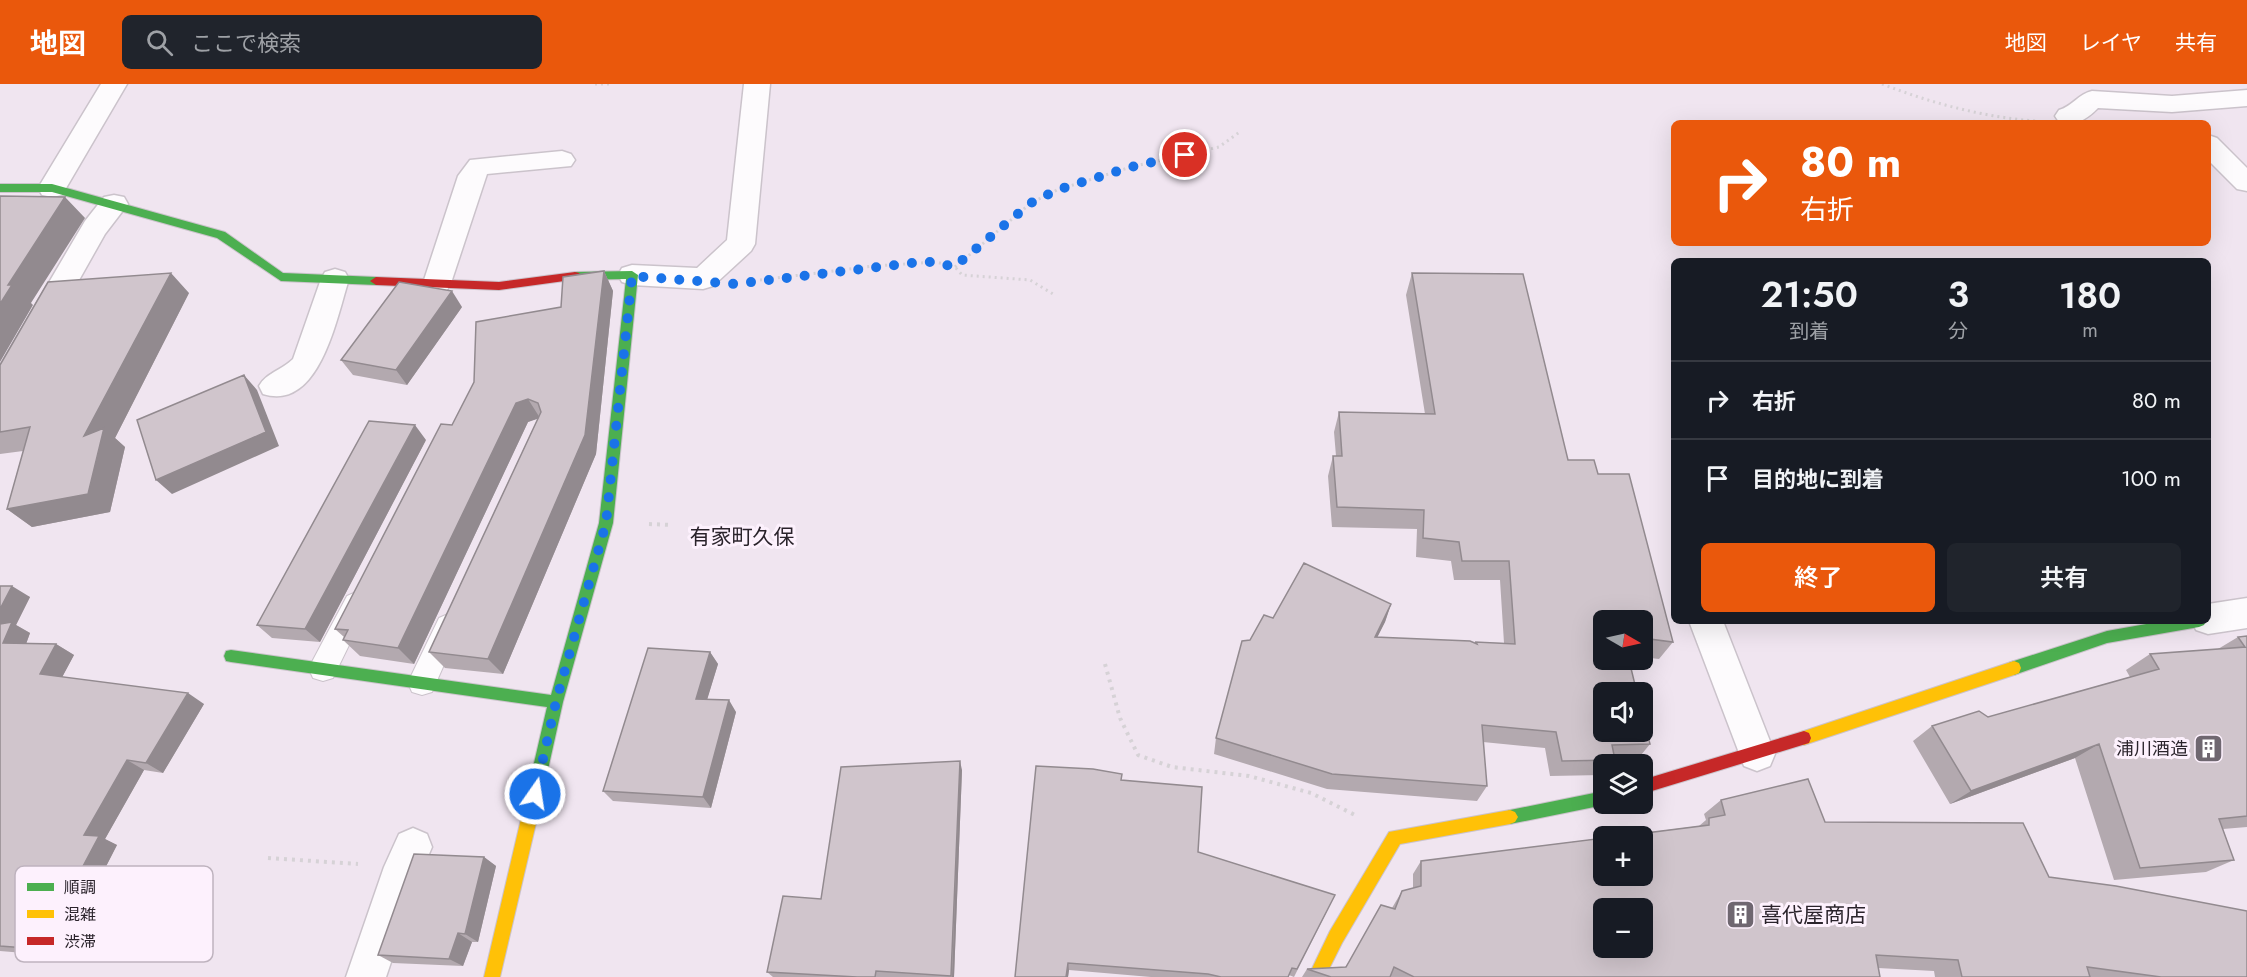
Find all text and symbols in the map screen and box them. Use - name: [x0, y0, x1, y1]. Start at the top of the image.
- search box: [122, 15, 542, 69]
- text: 地図: [30, 23, 86, 64]
- icon: search: [143, 26, 176, 59]
- text: ここで検索: [191, 27, 301, 59]
- text: 地図: [2005, 28, 2047, 58]
- text: レイヤ: [2080, 28, 2142, 58]
- text: 共有: [2175, 28, 2217, 58]
- pin: [1159, 129, 1210, 180]
- text: 80 m: [1800, 132, 1901, 193]
- icon: arrive: [1168, 138, 1201, 171]
- icon: right: [1701, 144, 1779, 222]
- text: 右折: [1800, 190, 1854, 229]
- text: 21:50: [1761, 268, 1858, 320]
- text: 3: [1948, 268, 1969, 320]
- text: 180: [2059, 269, 2121, 321]
- text: m: [2082, 316, 2098, 345]
- text: 到着: [1789, 317, 1829, 346]
- text: 分: [1948, 317, 1968, 346]
- icon: right: [1701, 384, 1734, 417]
- text: 80 m: [2132, 384, 2181, 416]
- text: 右折: [1752, 385, 1796, 417]
- icon: arrive: [1701, 462, 1734, 495]
- text: 100 m: [2121, 462, 2181, 494]
- text: 目的地に到着: [1752, 463, 1884, 495]
- district label: 有家町久保: [690, 522, 795, 552]
- button: 終了: [1701, 543, 1935, 612]
- button: 共有: [1947, 543, 2181, 612]
- north arrow: [1593, 610, 1653, 670]
- map controls: [1593, 610, 1653, 958]
- button: sound: [1593, 682, 1653, 742]
- building icon: 浦川酒造: [2193, 733, 2225, 765]
- place label: 浦川酒造: [2116, 736, 2188, 762]
- button: layers: [1593, 754, 1653, 814]
- position arrow: [503, 762, 567, 826]
- button: +: [1593, 826, 1653, 886]
- legend: [15, 866, 213, 962]
- text: 順調: [64, 876, 96, 899]
- button: −: [1593, 898, 1653, 958]
- building icon: 喜代屋商店: [1724, 899, 1756, 931]
- place label: 喜代屋商店: [1761, 900, 1866, 930]
- text: 混雑: [64, 903, 96, 926]
- text: 渋滞: [64, 930, 96, 953]

